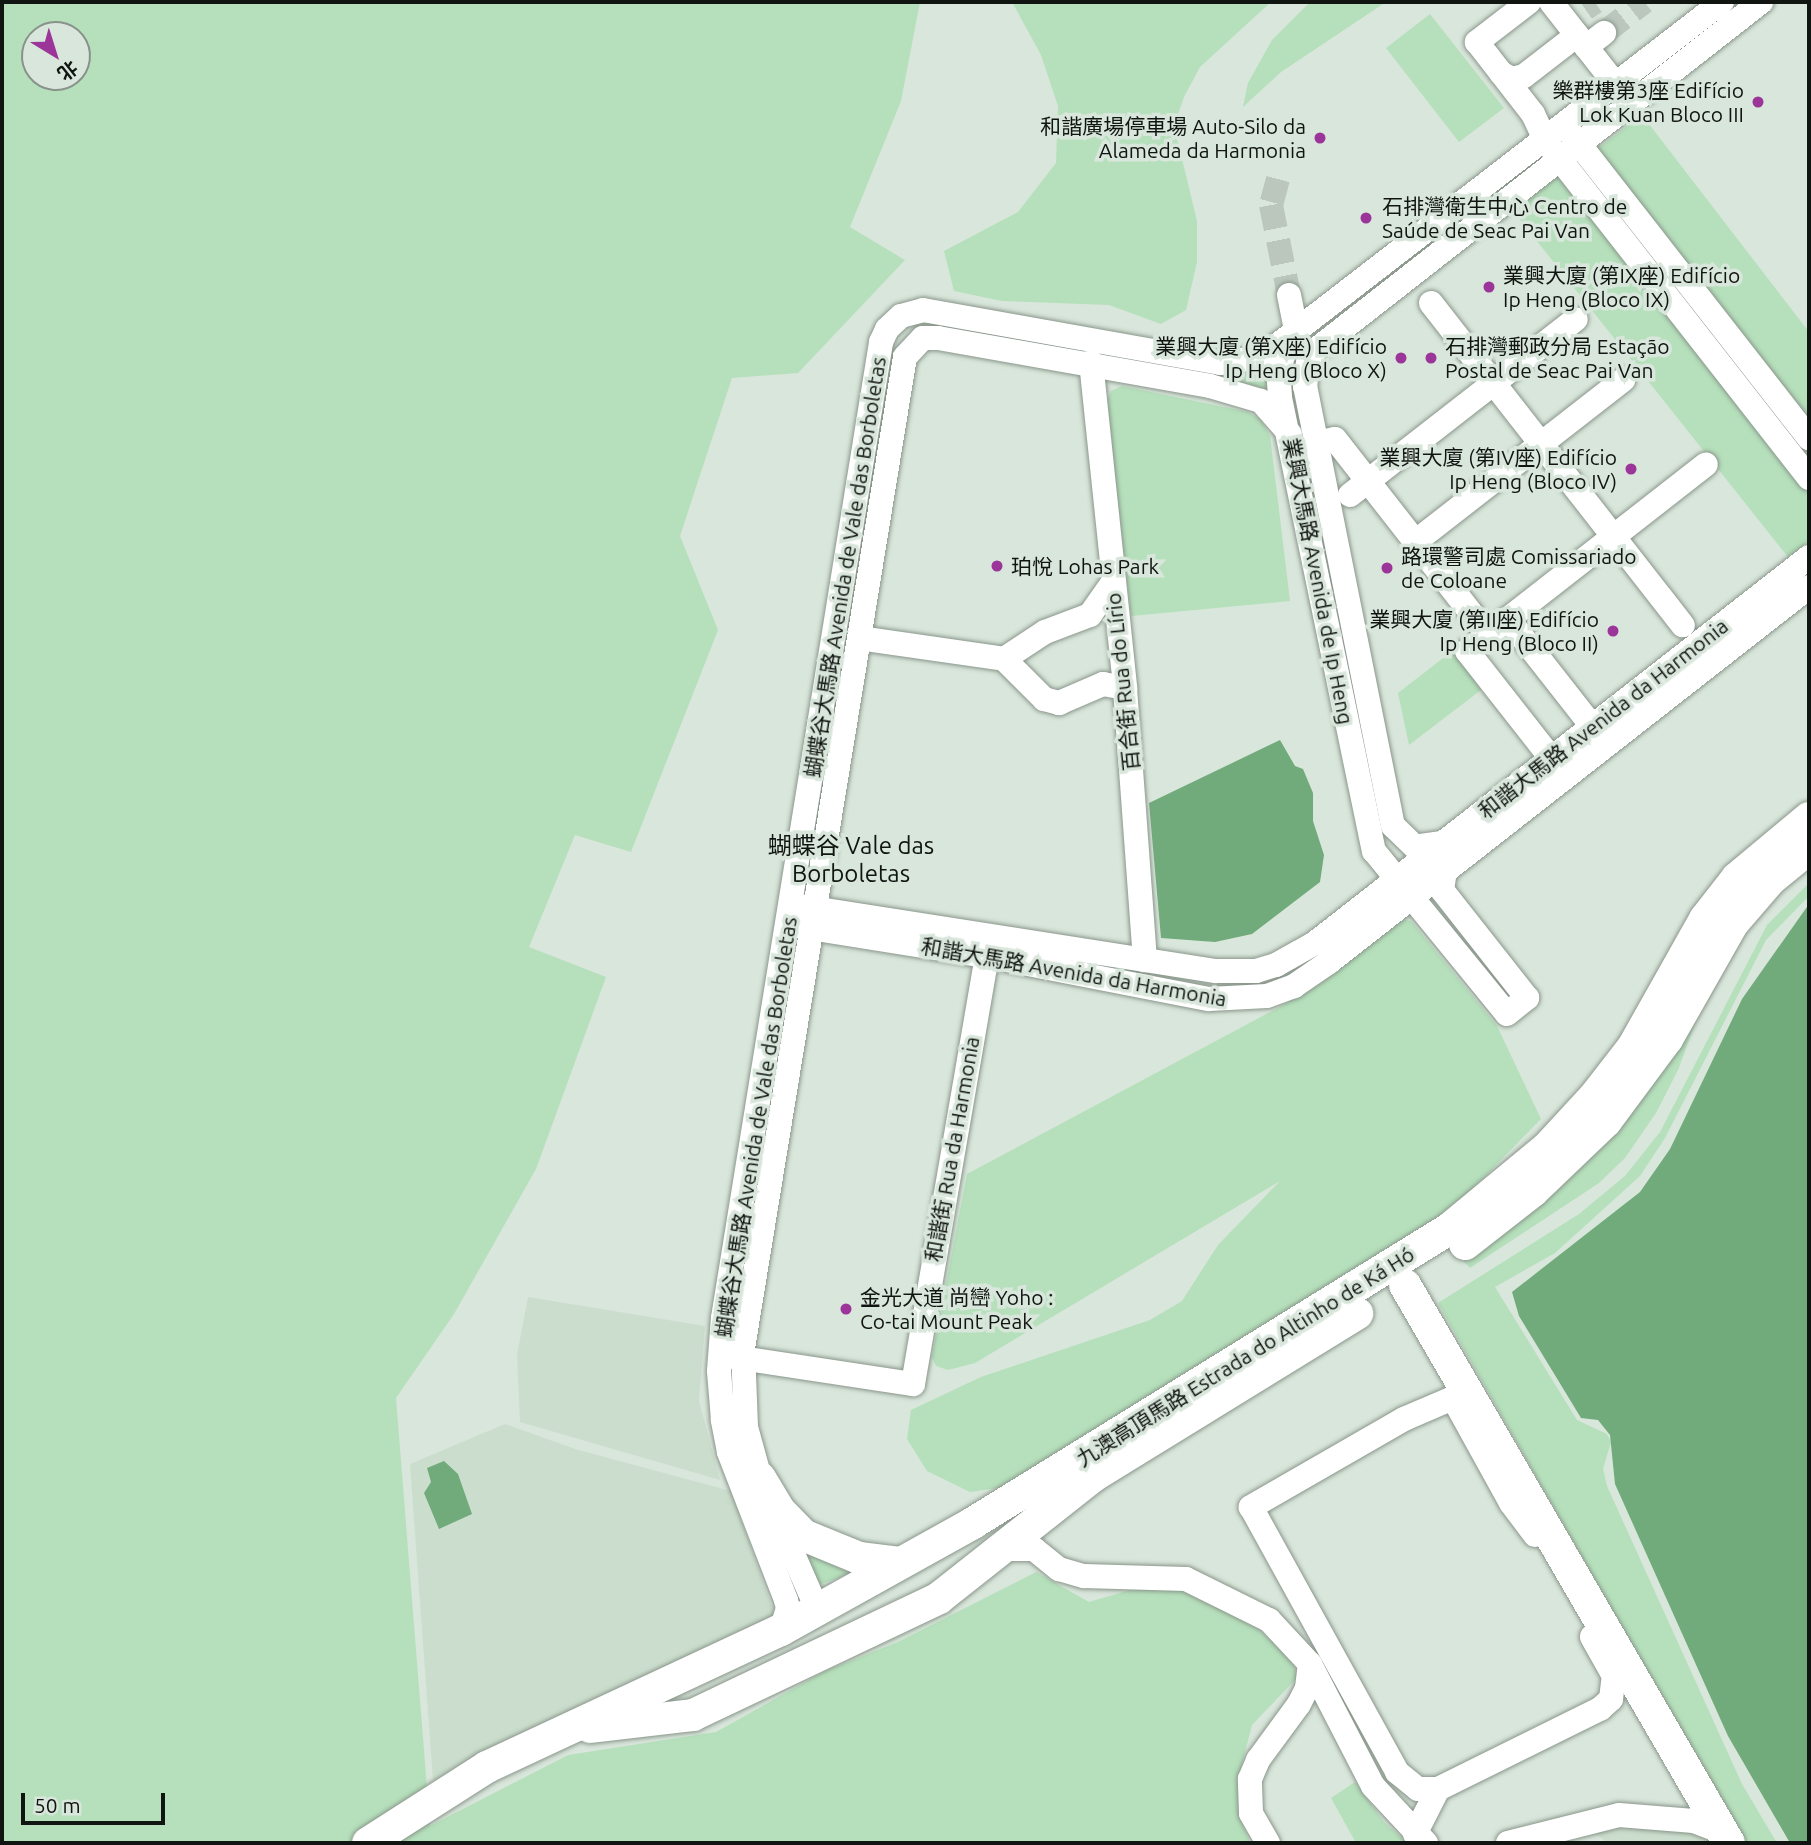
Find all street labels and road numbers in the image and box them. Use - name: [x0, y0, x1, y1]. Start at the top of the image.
- street label: 蝴蝶谷大馬路 Avenida de Vale das Borboletas: [799, 355, 891, 779]
- street label: 業興大馬路 Avenida de Ip Heng: [1279, 436, 1359, 726]
- street label: 百合街 Rua do Lírio: [1100, 592, 1144, 772]
- street label: 和諧大馬路 Avenida da Harmonia: [1473, 613, 1733, 823]
- street label: 蝴蝶谷大馬路 Avenida de Vale das Borboletas: [710, 915, 802, 1339]
- street label: 和諧大馬路 Avenida da Harmonia: [919, 933, 1229, 1011]
- street label: 和諧街 Rua da Harmonia: [920, 1035, 984, 1263]
- street label: 九澳高頂馬路 Estrada do Altinho de Ká Hó: [1071, 1241, 1419, 1471]

